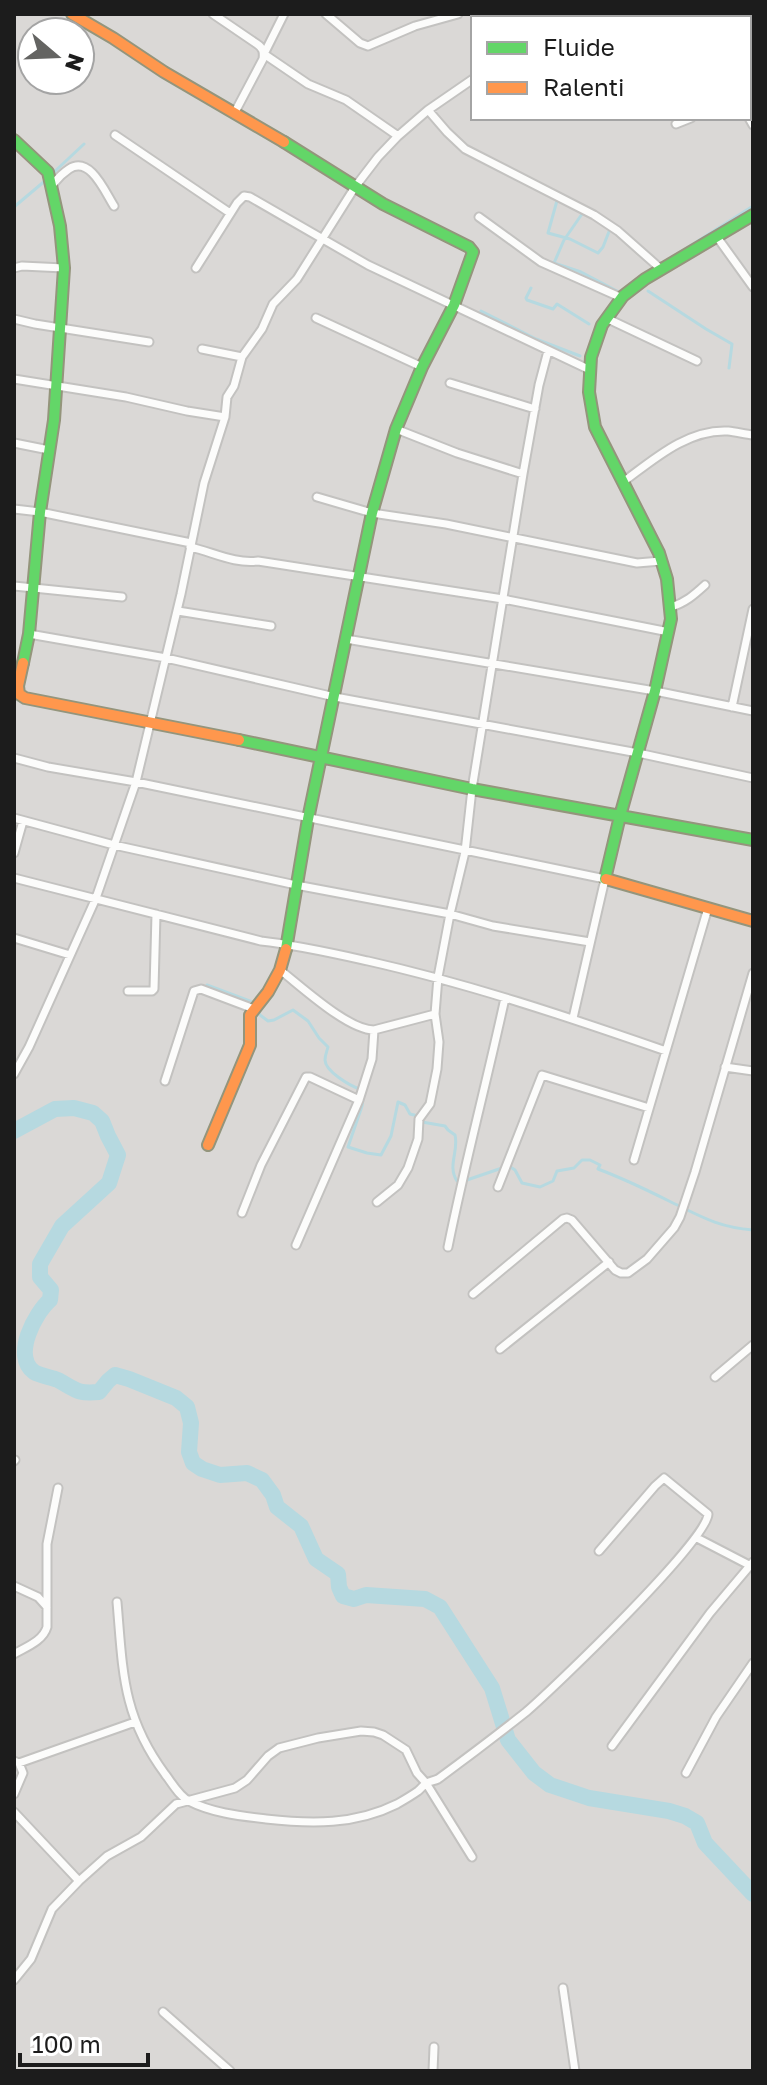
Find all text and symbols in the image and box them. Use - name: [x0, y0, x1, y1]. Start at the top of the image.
- north arrow: [16, 16, 96, 96]
- legend: [471, 16, 751, 120]
- text: Fluide: [543, 32, 615, 61]
- text: N: [60, 50, 91, 75]
- text: Ralenti: [543, 72, 625, 101]
- scale bar: [20, 2017, 148, 2067]
- text: 100 m: [32, 2029, 101, 2058]

